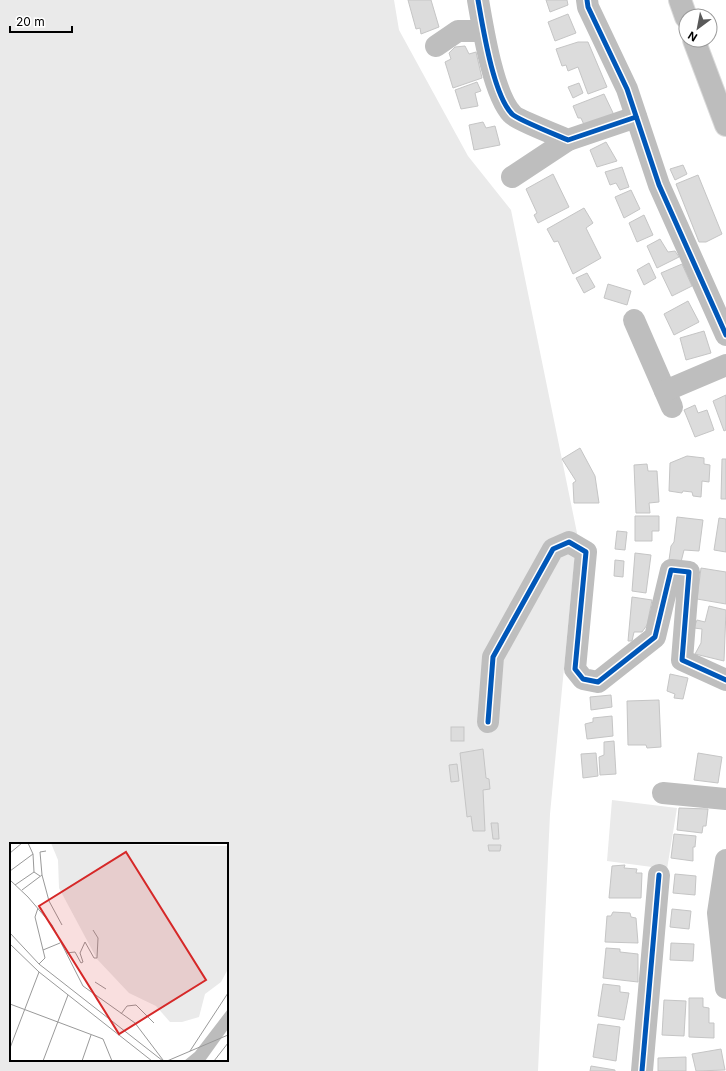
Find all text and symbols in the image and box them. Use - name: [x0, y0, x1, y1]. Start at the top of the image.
- scale bar: [10, 8, 72, 34]
- north arrow: [678, 8, 718, 48]
- text: 20 m: [16, 14, 45, 29]
- text: N: [685, 28, 700, 45]
- inset map: [10, 843, 228, 1061]

